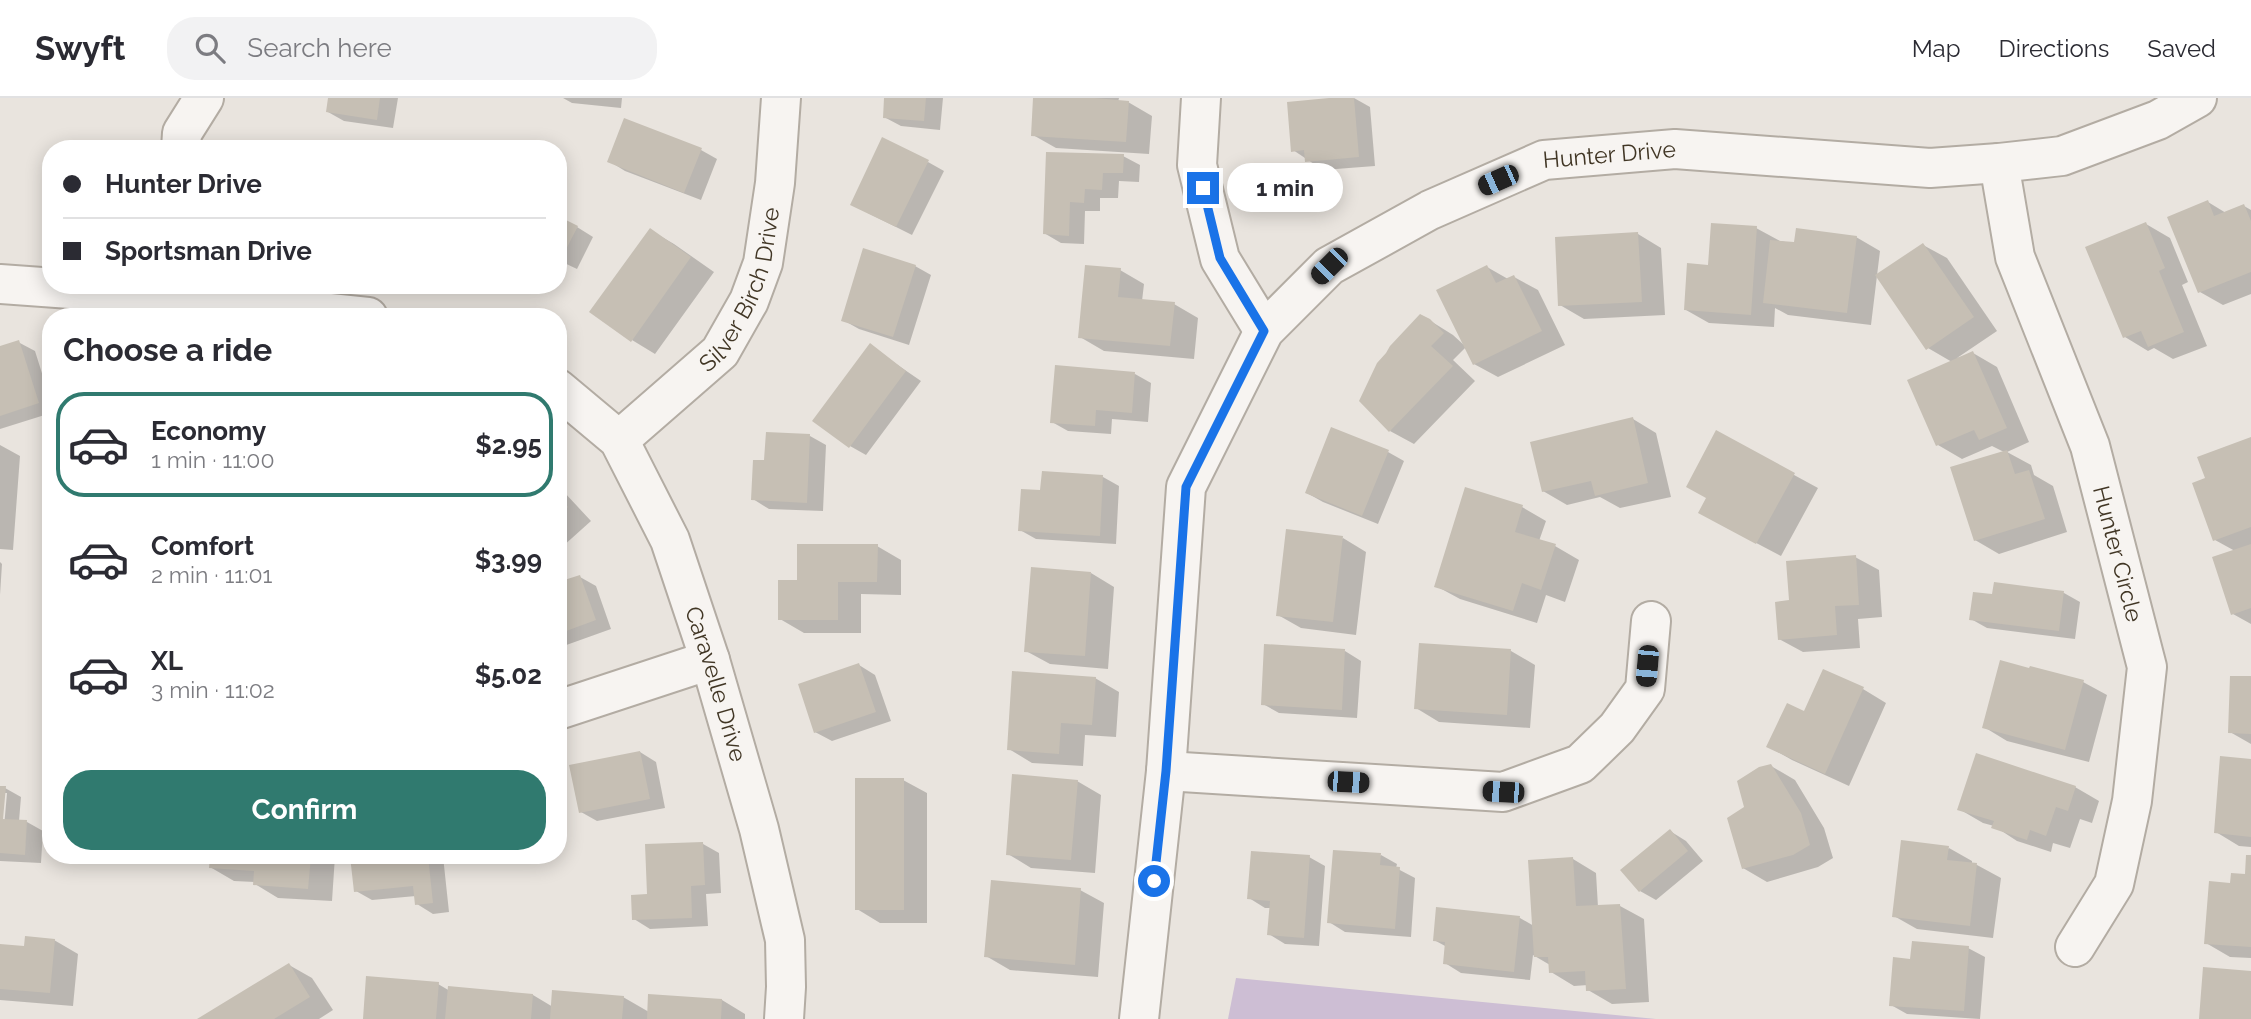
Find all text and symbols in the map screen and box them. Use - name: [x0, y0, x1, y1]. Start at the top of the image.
- search box: [167, 17, 657, 80]
- text: Swyft: [35, 29, 125, 68]
- icon: search: [191, 29, 229, 67]
- text: Search here: [247, 33, 392, 63]
- text: Map: [1912, 34, 1961, 63]
- text: Directions: [1999, 34, 2109, 63]
- text: Saved: [2147, 34, 2216, 63]
- street label: Hunter Drive: [1542, 135, 1677, 173]
- car: [1475, 162, 1522, 198]
- callout: 1 min: [1228, 164, 1343, 212]
- text: Hunter Drive: [105, 169, 262, 199]
- route end: [1187, 172, 1219, 204]
- text: 1 min: [1256, 174, 1314, 201]
- street label: Silver Birch Drive: [693, 205, 784, 377]
- text: Sportsman Drive: [105, 236, 312, 266]
- car: [1307, 244, 1352, 288]
- text: Choose a ride: [63, 331, 272, 368]
- icon: car: [67, 413, 130, 476]
- text: Economy: [151, 416, 266, 446]
- text: $2.95: [475, 430, 542, 460]
- text: 1 min · 11:00: [151, 446, 275, 473]
- street label: Hunter Circle: [2088, 483, 2149, 624]
- icon: car: [67, 528, 130, 591]
- text: Comfort: [151, 531, 254, 561]
- text: $3.99: [475, 545, 542, 575]
- text: 2 min · 11:01: [151, 561, 272, 588]
- street label: Caravelle Drive: [680, 603, 753, 765]
- icon: car: [67, 643, 130, 706]
- car: [1635, 644, 1660, 688]
- text: XL: [151, 646, 183, 676]
- text: $5.02: [475, 660, 542, 690]
- text: 3 min · 11:02: [151, 676, 275, 703]
- button: Confirm: [63, 770, 546, 850]
- car: [1327, 770, 1370, 794]
- car: [1482, 780, 1525, 804]
- route start: [1138, 865, 1170, 897]

